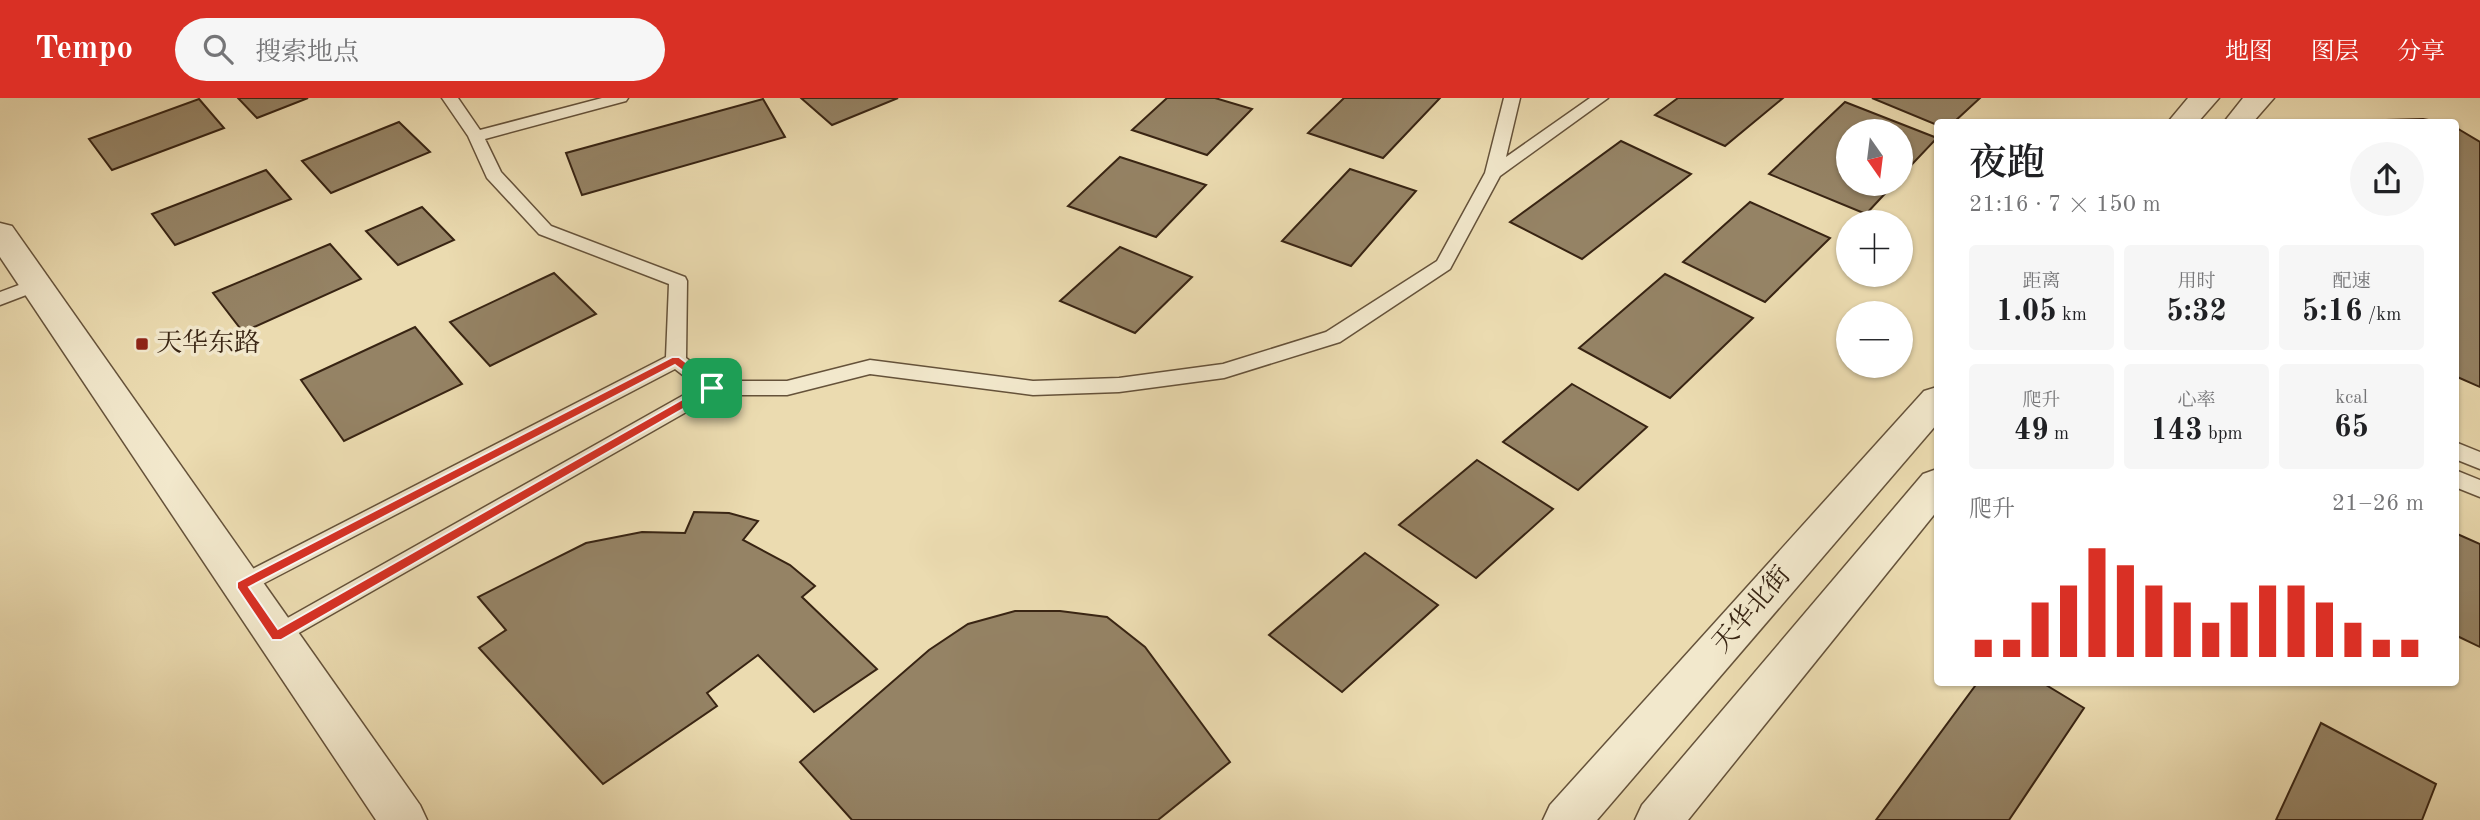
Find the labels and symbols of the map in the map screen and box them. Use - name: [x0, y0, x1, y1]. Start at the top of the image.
- north arrow: [1836, 119, 1913, 196]
- place label: 天华东路: [156, 328, 260, 357]
- marker: 天华东路: [134, 336, 150, 352]
- pin: [682, 358, 742, 418]
- street label: 天华北街: [1706, 560, 1796, 658]

